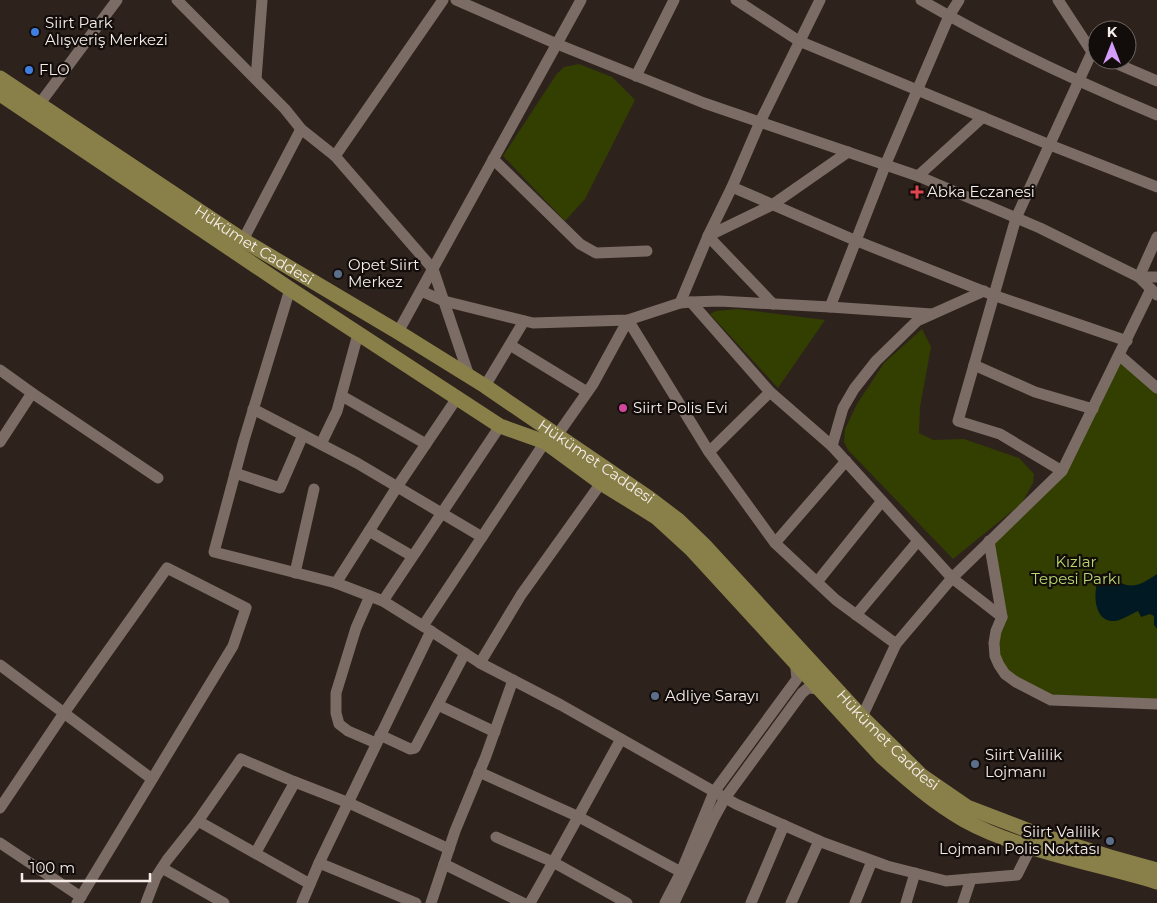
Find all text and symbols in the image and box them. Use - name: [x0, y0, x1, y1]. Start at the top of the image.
- place label: Siirt Park Alışveriş Merkezi: [45, 13, 168, 49]
- north arrow: [1087, 20, 1137, 70]
- text: K: [1107, 23, 1118, 41]
- marker: Siirt Park Alışveriş Merkezi: [29, 26, 41, 38]
- place label: FLO: [39, 60, 70, 79]
- marker: FLO: [23, 64, 35, 76]
- place label: Abka Eczanesi: [927, 182, 1035, 201]
- marker: Abka Eczanesi: [911, 186, 923, 198]
- street label: Hükümet Caddesi: [191, 200, 317, 289]
- place label: Opet Siirt Merkez: [348, 255, 419, 291]
- marker: Opet Siirt Merkez: [332, 268, 344, 280]
- place label: Siirt Polis Evi: [633, 398, 728, 417]
- marker: Siirt Polis Evi: [617, 402, 629, 414]
- street label: Hükümet Caddesi: [535, 415, 658, 508]
- park label: Kızlar Tepesi Parkı: [1031, 552, 1121, 588]
- place label: Adliye Sarayı: [665, 686, 759, 705]
- street label: Hükümet Caddesi: [833, 686, 943, 794]
- marker: Adliye Sarayı: [649, 690, 661, 702]
- place label: Siirt Valilik Lojmanı: [985, 745, 1062, 781]
- marker: Siirt Valilik Lojmanı: [969, 758, 981, 770]
- place label: Siirt Valilik Lojmanı Polis Noktası: [939, 822, 1100, 858]
- marker: Siirt Valilik Lojmanı Polis Noktası: [1104, 835, 1116, 847]
- scale bar: [22, 850, 150, 882]
- text: 100 m: [30, 858, 75, 877]

